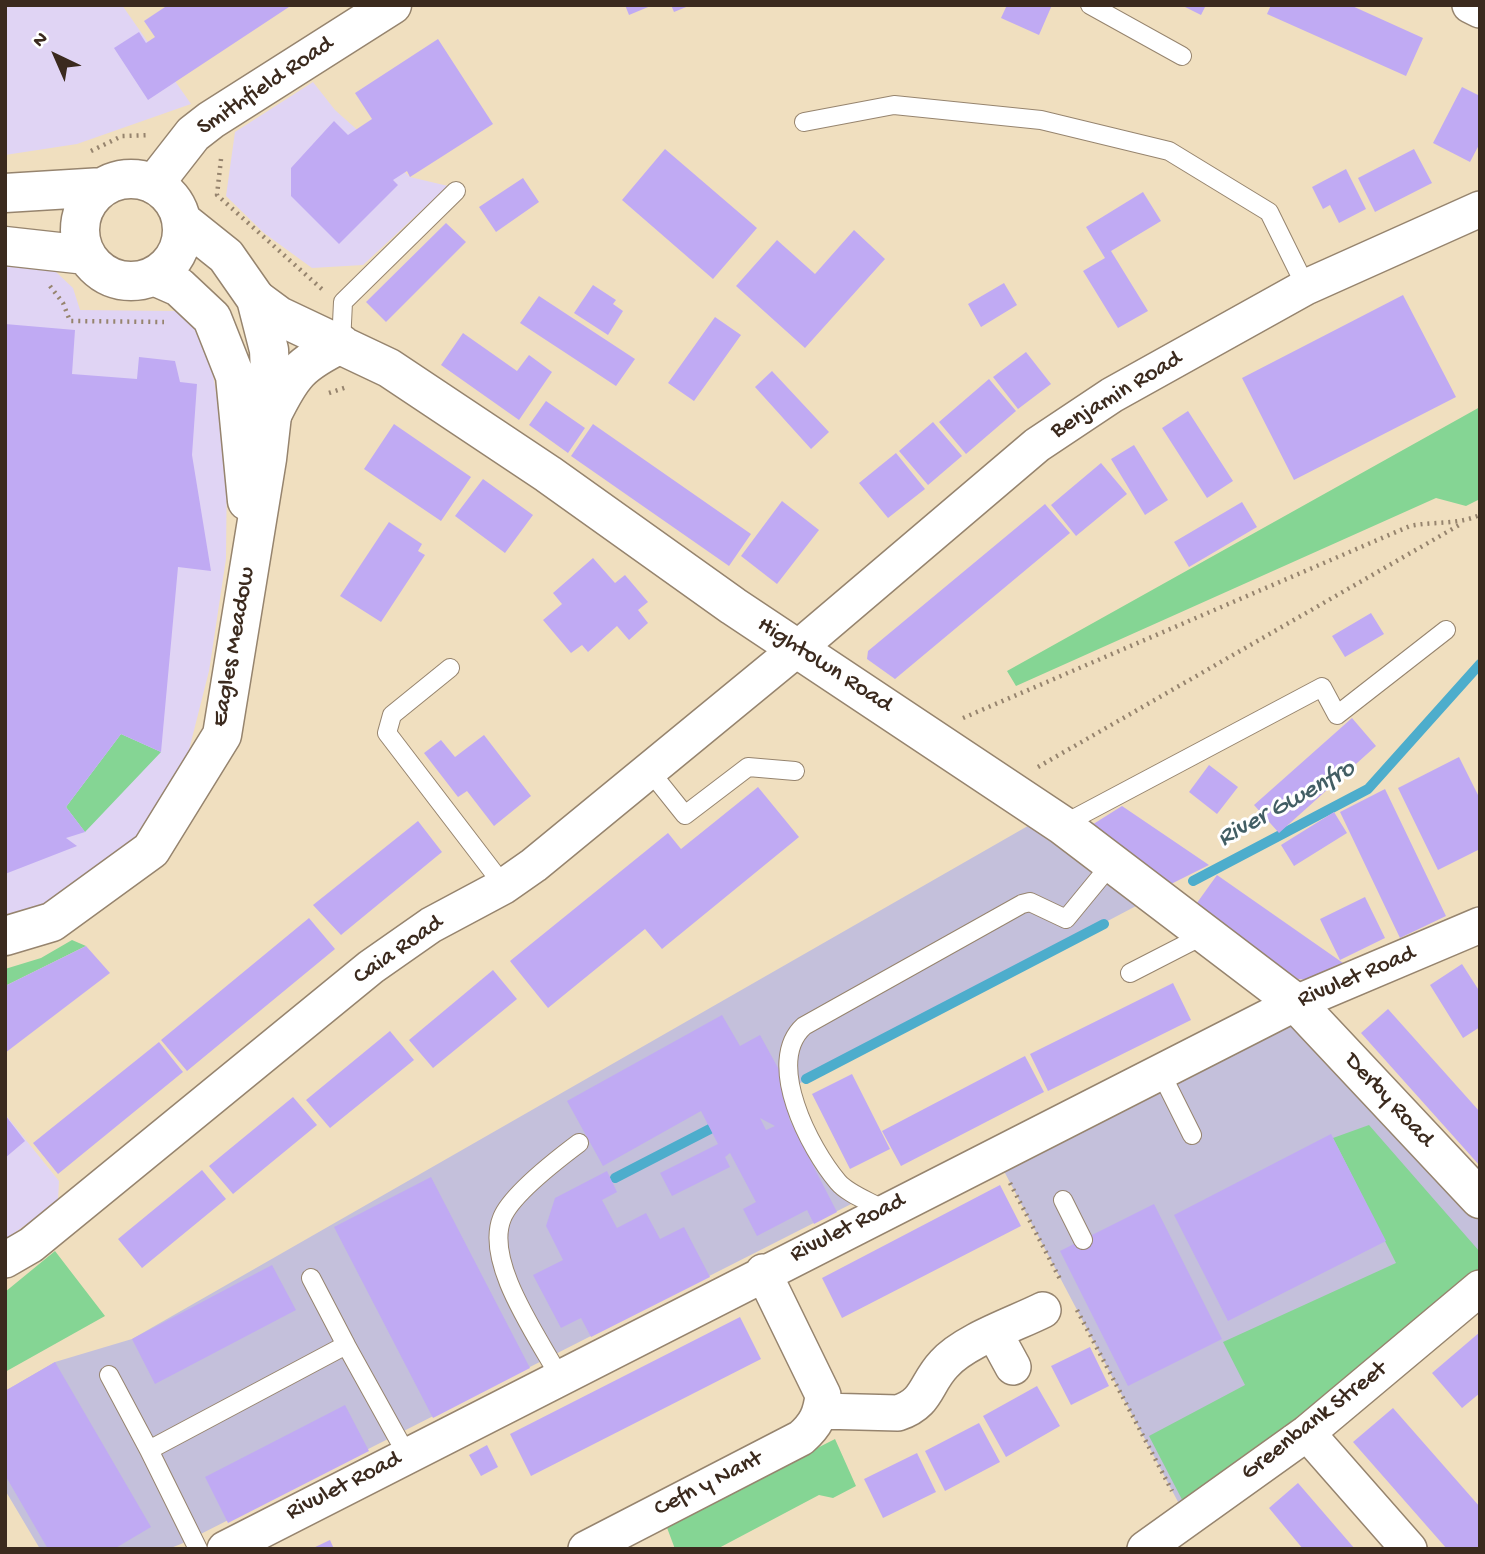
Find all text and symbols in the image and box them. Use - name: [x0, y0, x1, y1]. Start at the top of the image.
- north arrow: [21, 21, 91, 91]
- text: N: [29, 28, 54, 53]
- street label: Smithfield Road: [192, 31, 340, 143]
- street label: Benjamin Road: [1046, 346, 1188, 446]
- street label: Eagles Meadow: [207, 565, 263, 729]
- street label: Hightown Road: [751, 611, 897, 721]
- water label: River Gwenfro: [1213, 754, 1361, 856]
- street label: Caia Road: [349, 910, 449, 992]
- street label: Rivulet Road: [1294, 940, 1420, 1016]
- street label: Derby Road: [1337, 1048, 1439, 1154]
- street label: Rivulet Road: [786, 1188, 910, 1270]
- street label: Greenbank Street: [1236, 1356, 1394, 1488]
- street label: Cefn y Nant: [650, 1445, 768, 1525]
- street label: Rivulet Road: [282, 1446, 406, 1528]

